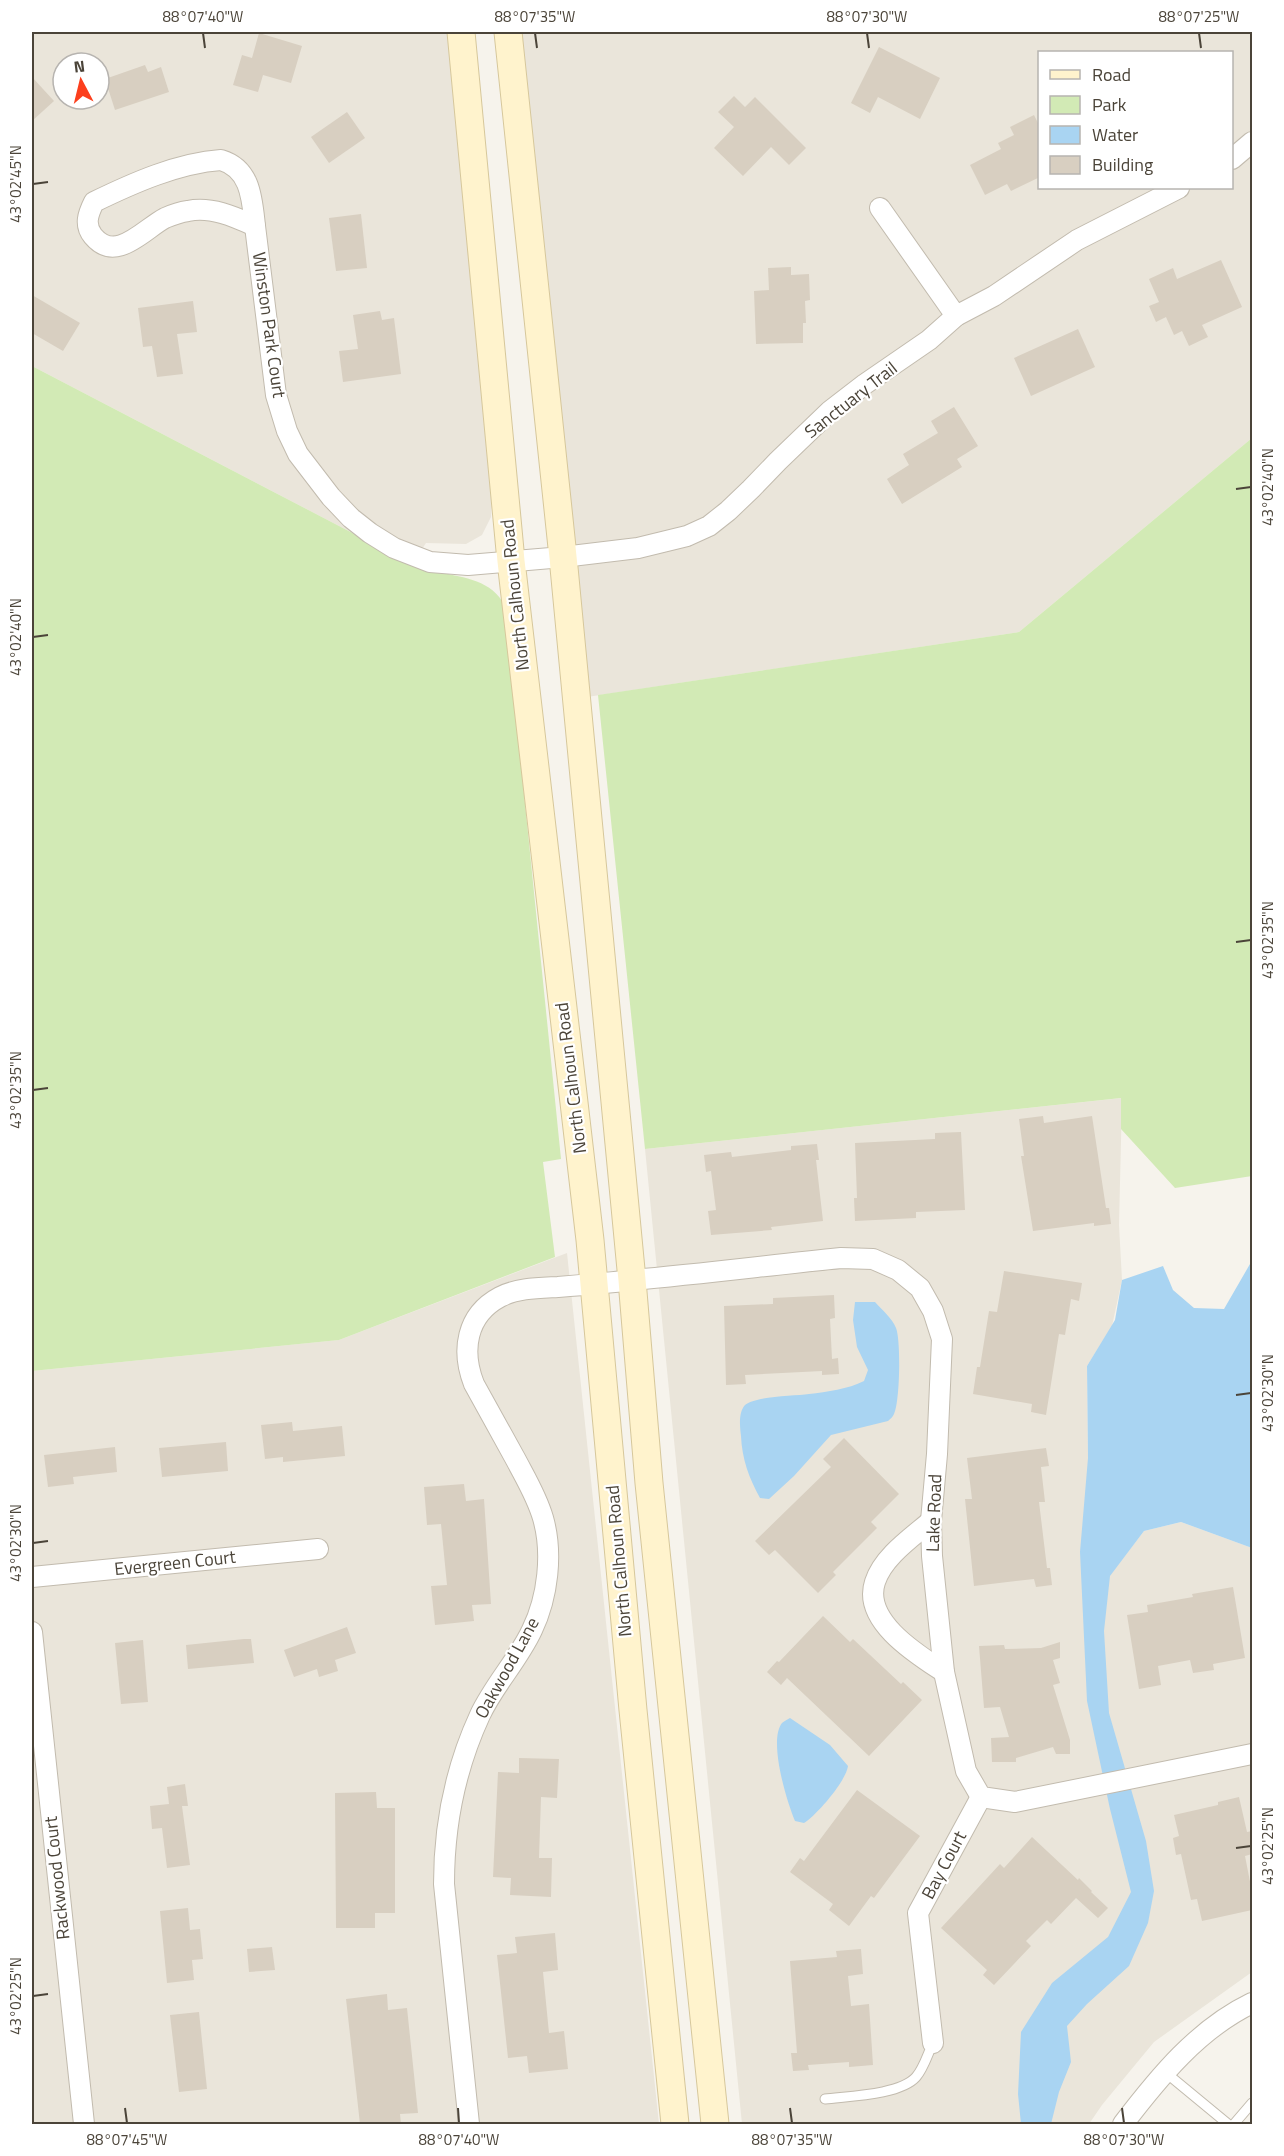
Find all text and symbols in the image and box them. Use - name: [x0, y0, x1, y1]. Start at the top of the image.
- text: 88°07'40"W: [163, 5, 243, 28]
- text: 88°07'35"W: [495, 5, 575, 28]
- text: 88°07'30"W: [827, 5, 907, 28]
- text: 88°07'25"W: [1159, 5, 1239, 28]
- north arrow: [51, 51, 111, 111]
- legend: [1038, 51, 1233, 189]
- text: N: [72, 54, 86, 79]
- text: Road: [1092, 61, 1131, 88]
- text: Park: [1092, 91, 1127, 118]
- text: Water: [1092, 121, 1138, 148]
- text: 43°02'45"N: [4, 145, 27, 223]
- text: Building: [1092, 151, 1153, 178]
- street label: Winston Park Court: [246, 250, 293, 400]
- street label: Sanctuary Trail: [799, 355, 903, 445]
- text: 43°02'40"N: [1256, 448, 1279, 526]
- street label: North Calhoun Road: [493, 518, 536, 672]
- text: 43°02'40"N: [4, 598, 27, 676]
- text: 43°02'35"N: [1256, 901, 1279, 979]
- street label: North Calhoun Road: [548, 1001, 593, 1155]
- text: 43°02'35"N: [4, 1051, 27, 1129]
- text: 43°02'30"N: [1256, 1354, 1279, 1432]
- street label: Lake Road: [919, 1474, 948, 1552]
- street label: North Calhoun Road: [598, 1484, 639, 1638]
- text: 43°02'30"N: [4, 1504, 27, 1582]
- street label: Evergreen Court: [113, 1543, 238, 1582]
- street label: Oakwood Lane: [468, 1612, 546, 1723]
- text: 43°02'25"N: [1256, 1807, 1279, 1885]
- street label: Rackwood Court: [37, 1814, 76, 1941]
- street label: Bay Court: [914, 1825, 973, 1904]
- text: 43°02'25"N: [4, 1957, 27, 2035]
- text: 88°07'45"W: [87, 2128, 167, 2151]
- text: 88°07'40"W: [419, 2128, 499, 2151]
- text: 88°07'35"W: [752, 2128, 832, 2151]
- text: 88°07'30"W: [1084, 2128, 1164, 2151]

